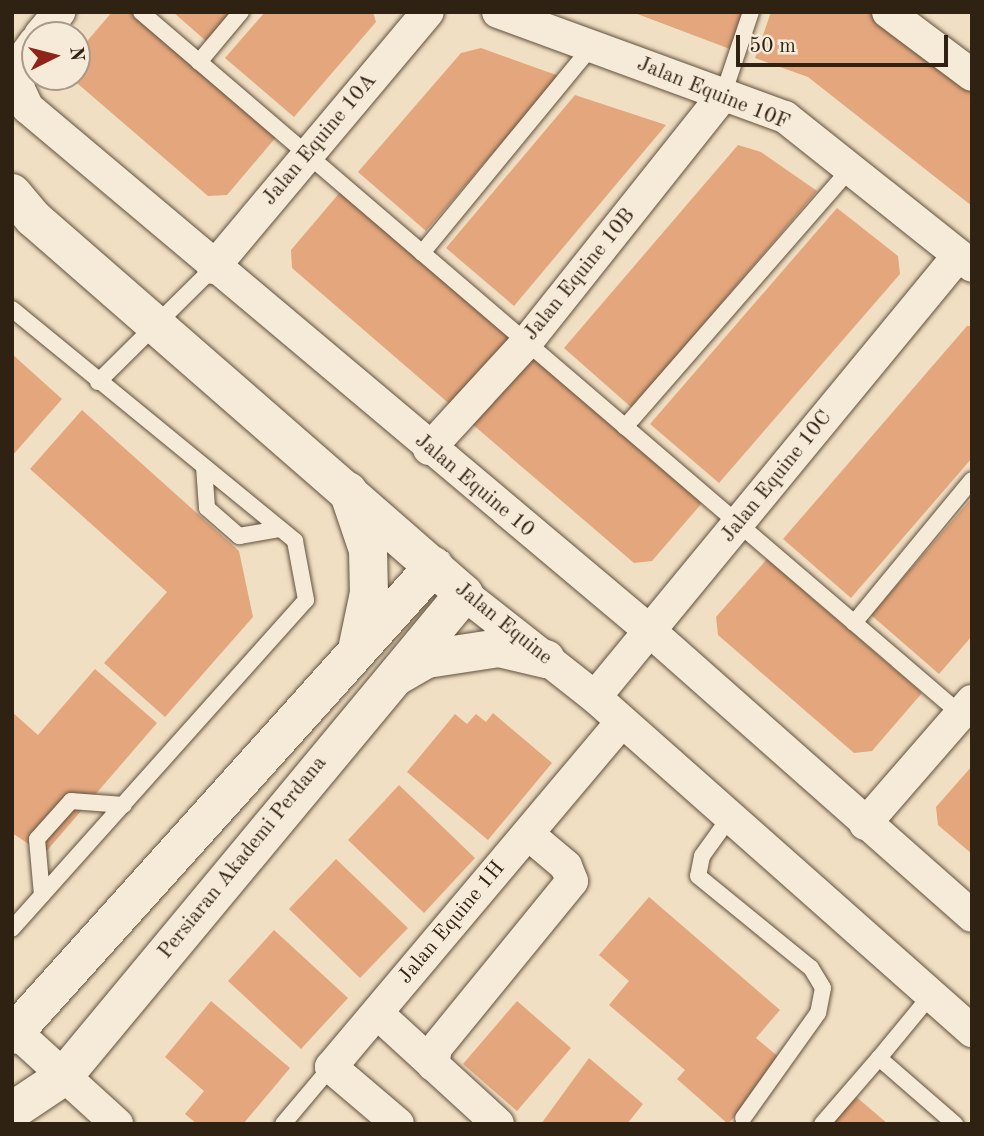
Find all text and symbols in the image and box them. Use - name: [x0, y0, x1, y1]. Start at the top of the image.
- north arrow: [21, 21, 91, 91]
- scale bar: [739, 21, 951, 65]
- text: 50 m: [749, 36, 796, 57]
- text: N: [65, 46, 86, 62]
- street label: Jalan Equine 10F: [633, 52, 793, 136]
- street label: Jalan Equine 10A: [258, 69, 382, 211]
- street label: Jalan Equine 10B: [519, 204, 641, 346]
- street label: Jalan Equine 10C: [716, 406, 838, 548]
- street label: Jalan Equine 10: [409, 429, 539, 543]
- street label: Jalan Equine: [449, 577, 557, 671]
- street label: Persiaran Akademi Perdana: [153, 752, 333, 964]
- street label: Jalan Equine 1H: [393, 856, 511, 990]

